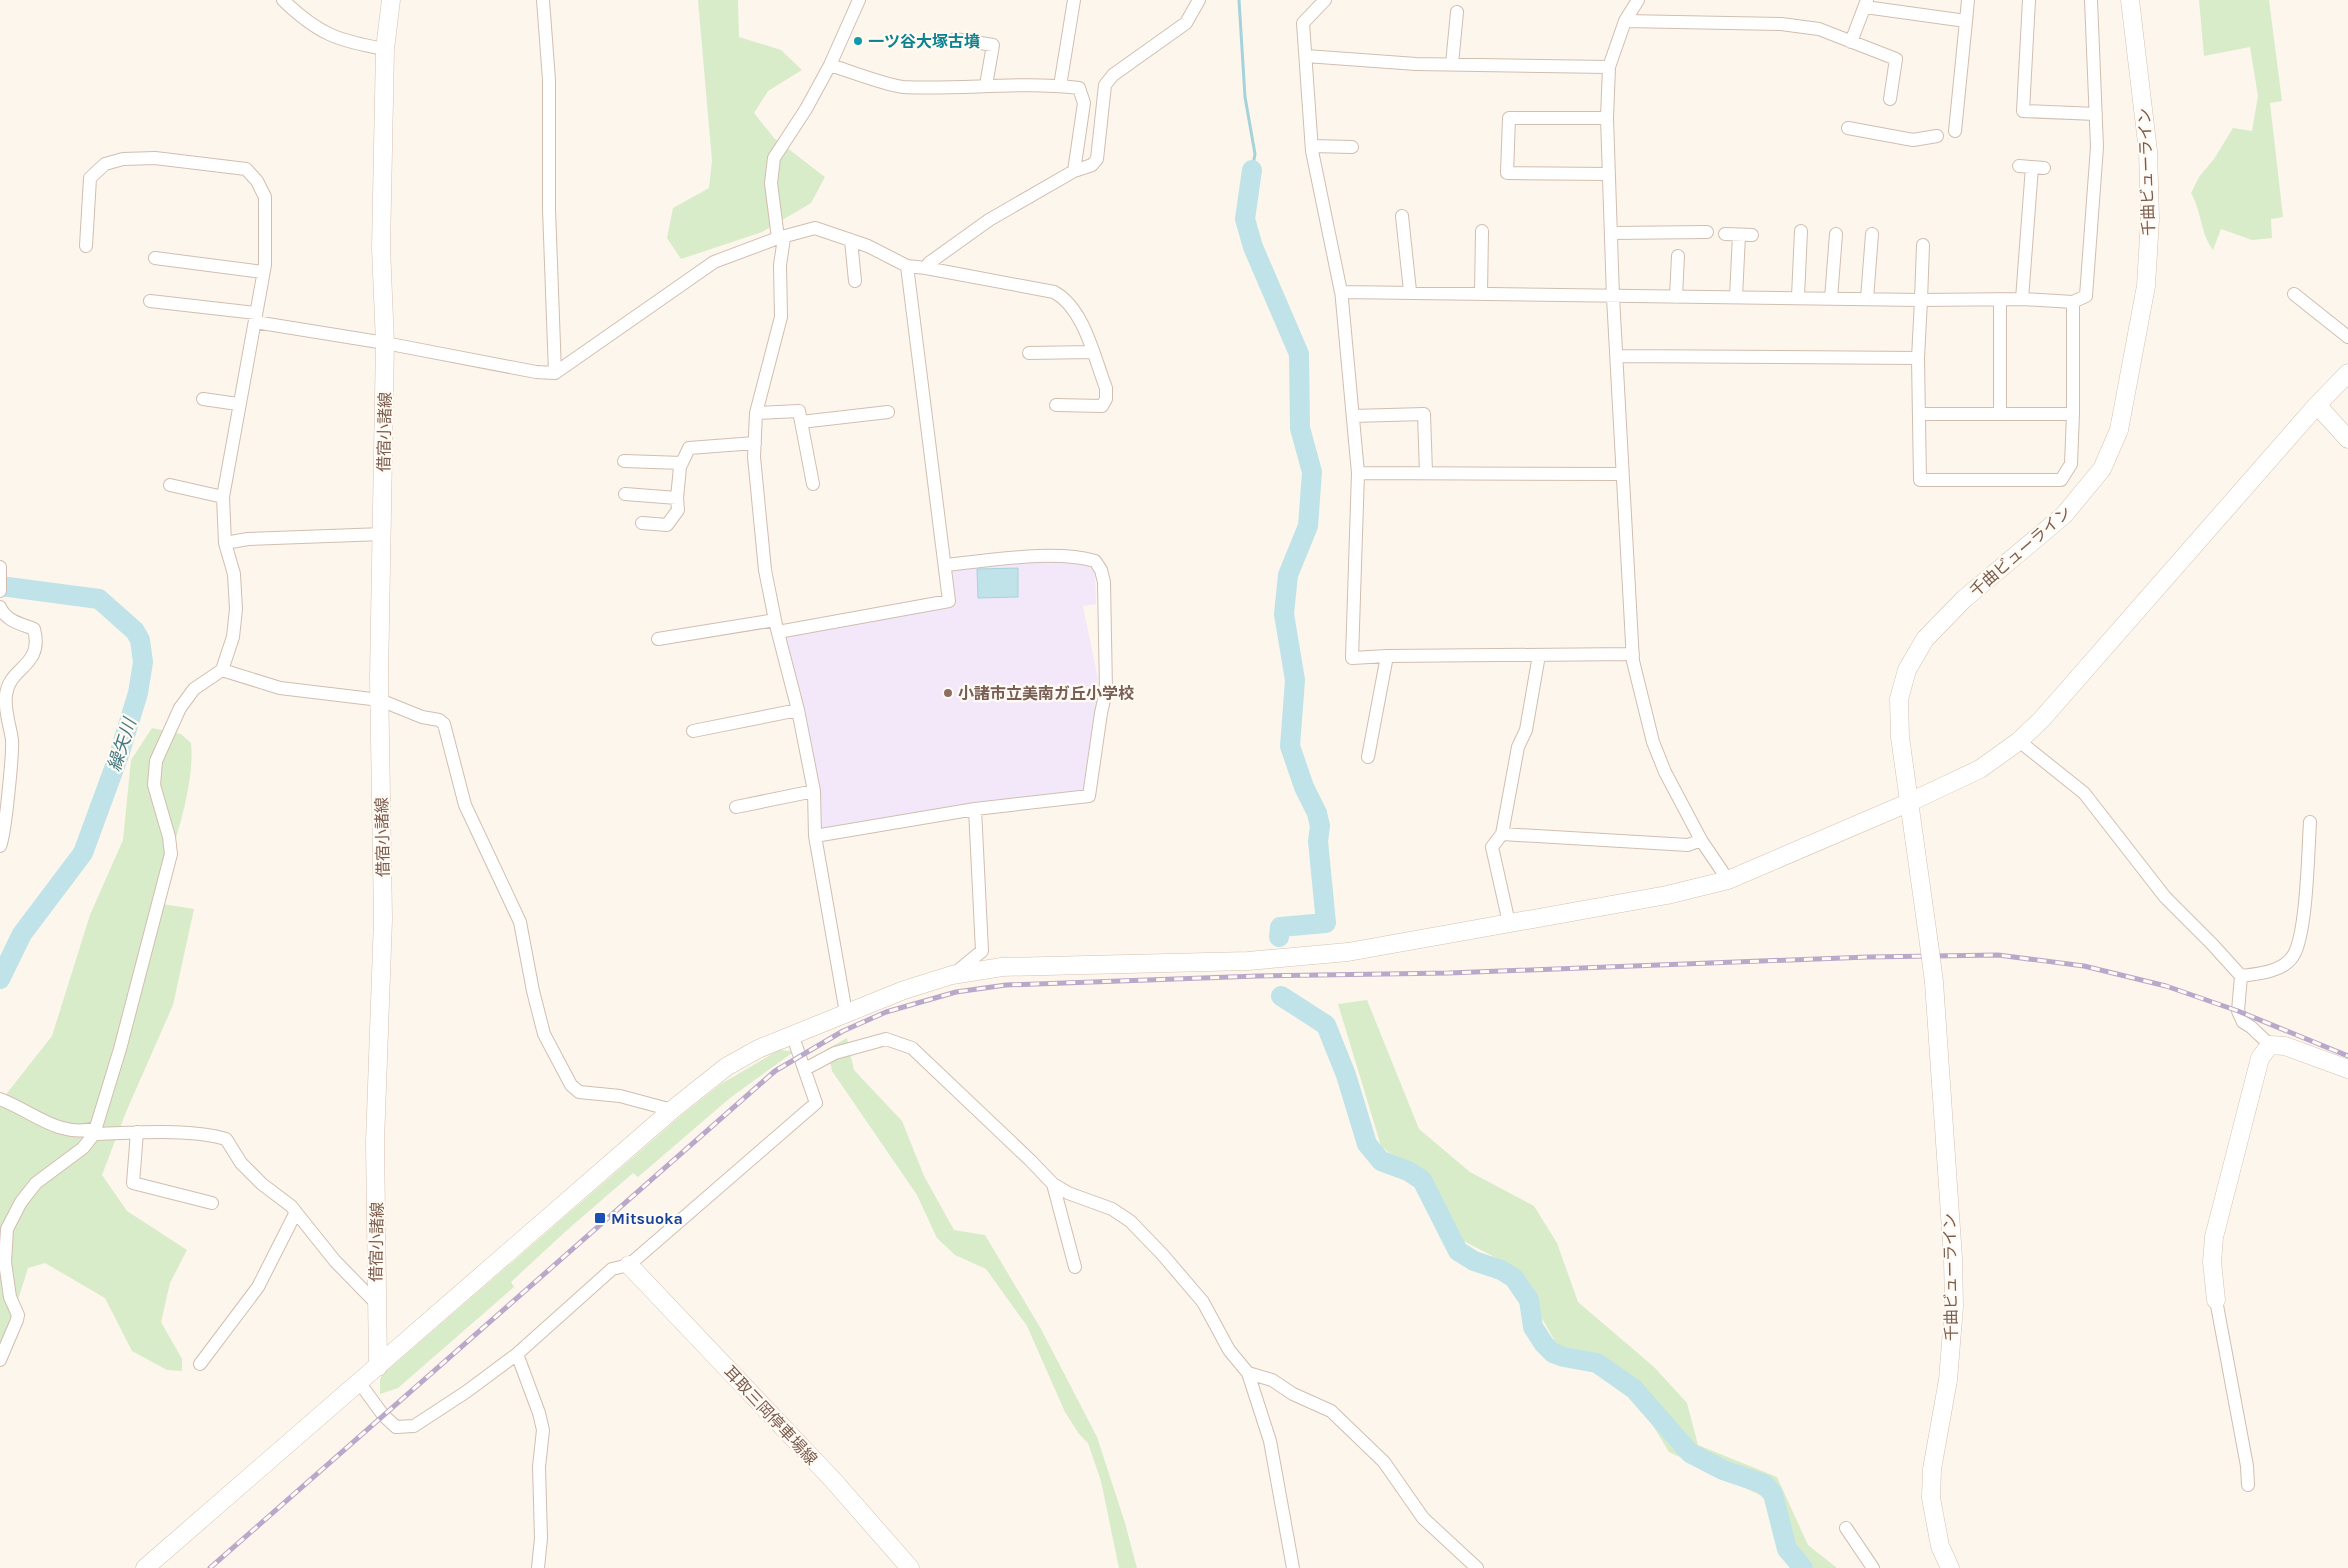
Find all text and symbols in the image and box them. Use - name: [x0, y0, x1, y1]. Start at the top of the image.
- place label: 一ツ谷大塚古墳: [868, 32, 980, 51]
- marker: 一ツ谷大塚古墳: [852, 35, 864, 47]
- street label: 千曲ビューライン: [2135, 108, 2158, 236]
- street label: 借宿小諸線: [374, 392, 395, 472]
- street label: 千曲ビューライン: [1966, 502, 2075, 601]
- place label: 小諸市立美南ガ丘小学校: [958, 684, 1134, 703]
- marker: 小諸市立美南ガ丘小学校: [942, 687, 954, 699]
- water label: 繰矢川: [103, 714, 141, 774]
- street label: 借宿小諸線: [372, 797, 393, 877]
- street label: 借宿小諸線: [366, 1202, 387, 1282]
- place label: Mitsuoka: [611, 1209, 683, 1228]
- marker: Mitsuoka: [593, 1211, 607, 1225]
- street label: 千曲ビューライン: [1940, 1213, 1961, 1341]
- street label: 耳取三岡停車場線: [720, 1362, 821, 1469]

